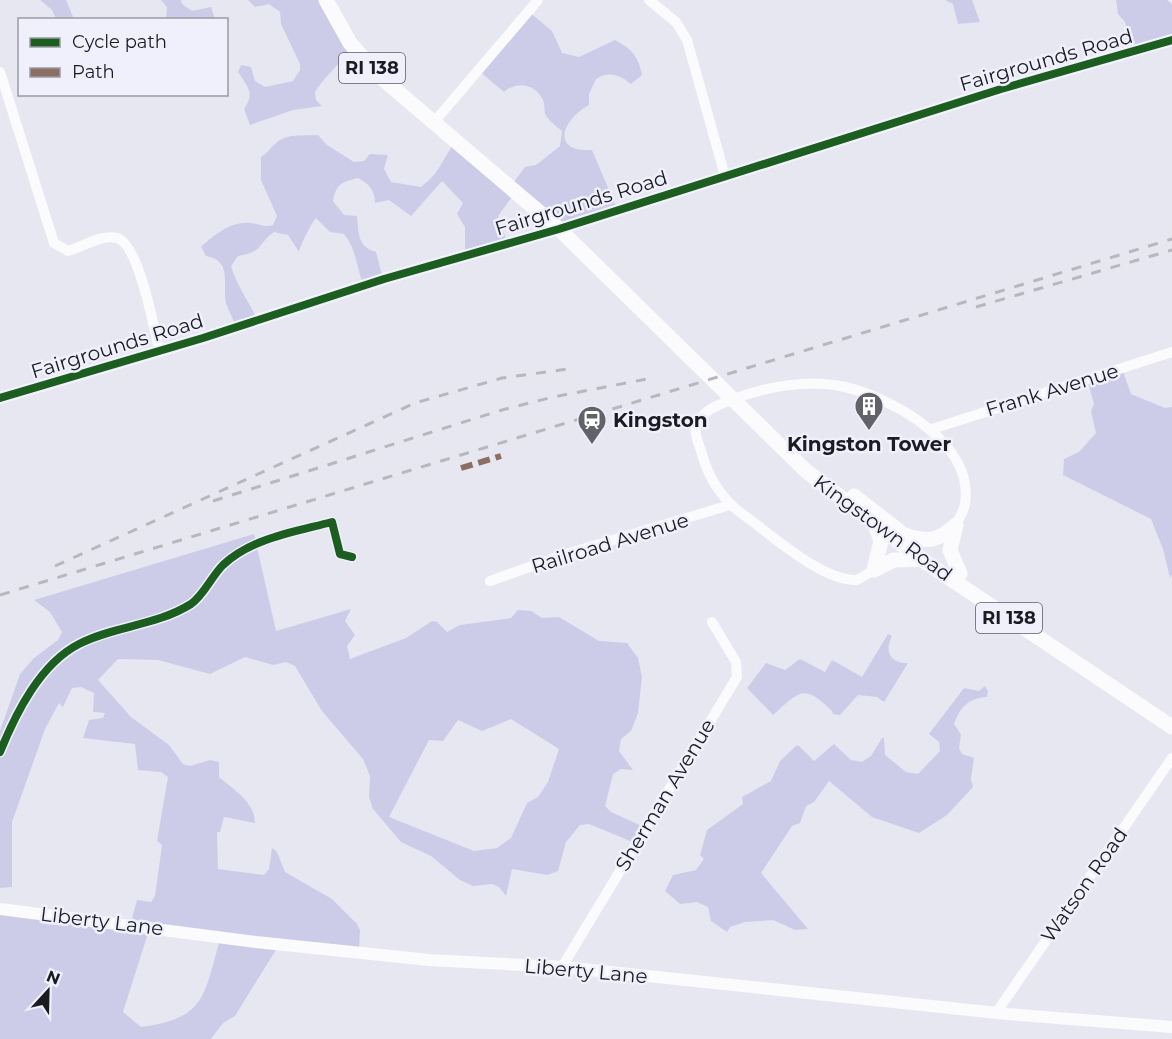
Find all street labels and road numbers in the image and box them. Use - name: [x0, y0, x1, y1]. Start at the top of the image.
- street label: Fairgrounds Road: [957, 24, 1135, 96]
- road number: RI 138: [339, 53, 405, 83]
- street label: Fairgrounds Road: [492, 165, 670, 241]
- street label: Fairgrounds Road: [28, 308, 206, 384]
- street label: Frank Avenue: [983, 358, 1121, 422]
- street label: Kingstown Road: [809, 470, 957, 586]
- street label: Railroad Avenue: [528, 508, 692, 578]
- road number: RI 138: [976, 603, 1042, 633]
- street label: Sherman Avenue: [610, 715, 720, 875]
- street label: Watson Road: [1036, 823, 1132, 947]
- street label: Liberty Lane: [39, 902, 165, 940]
- street label: Liberty Lane: [523, 954, 649, 988]

